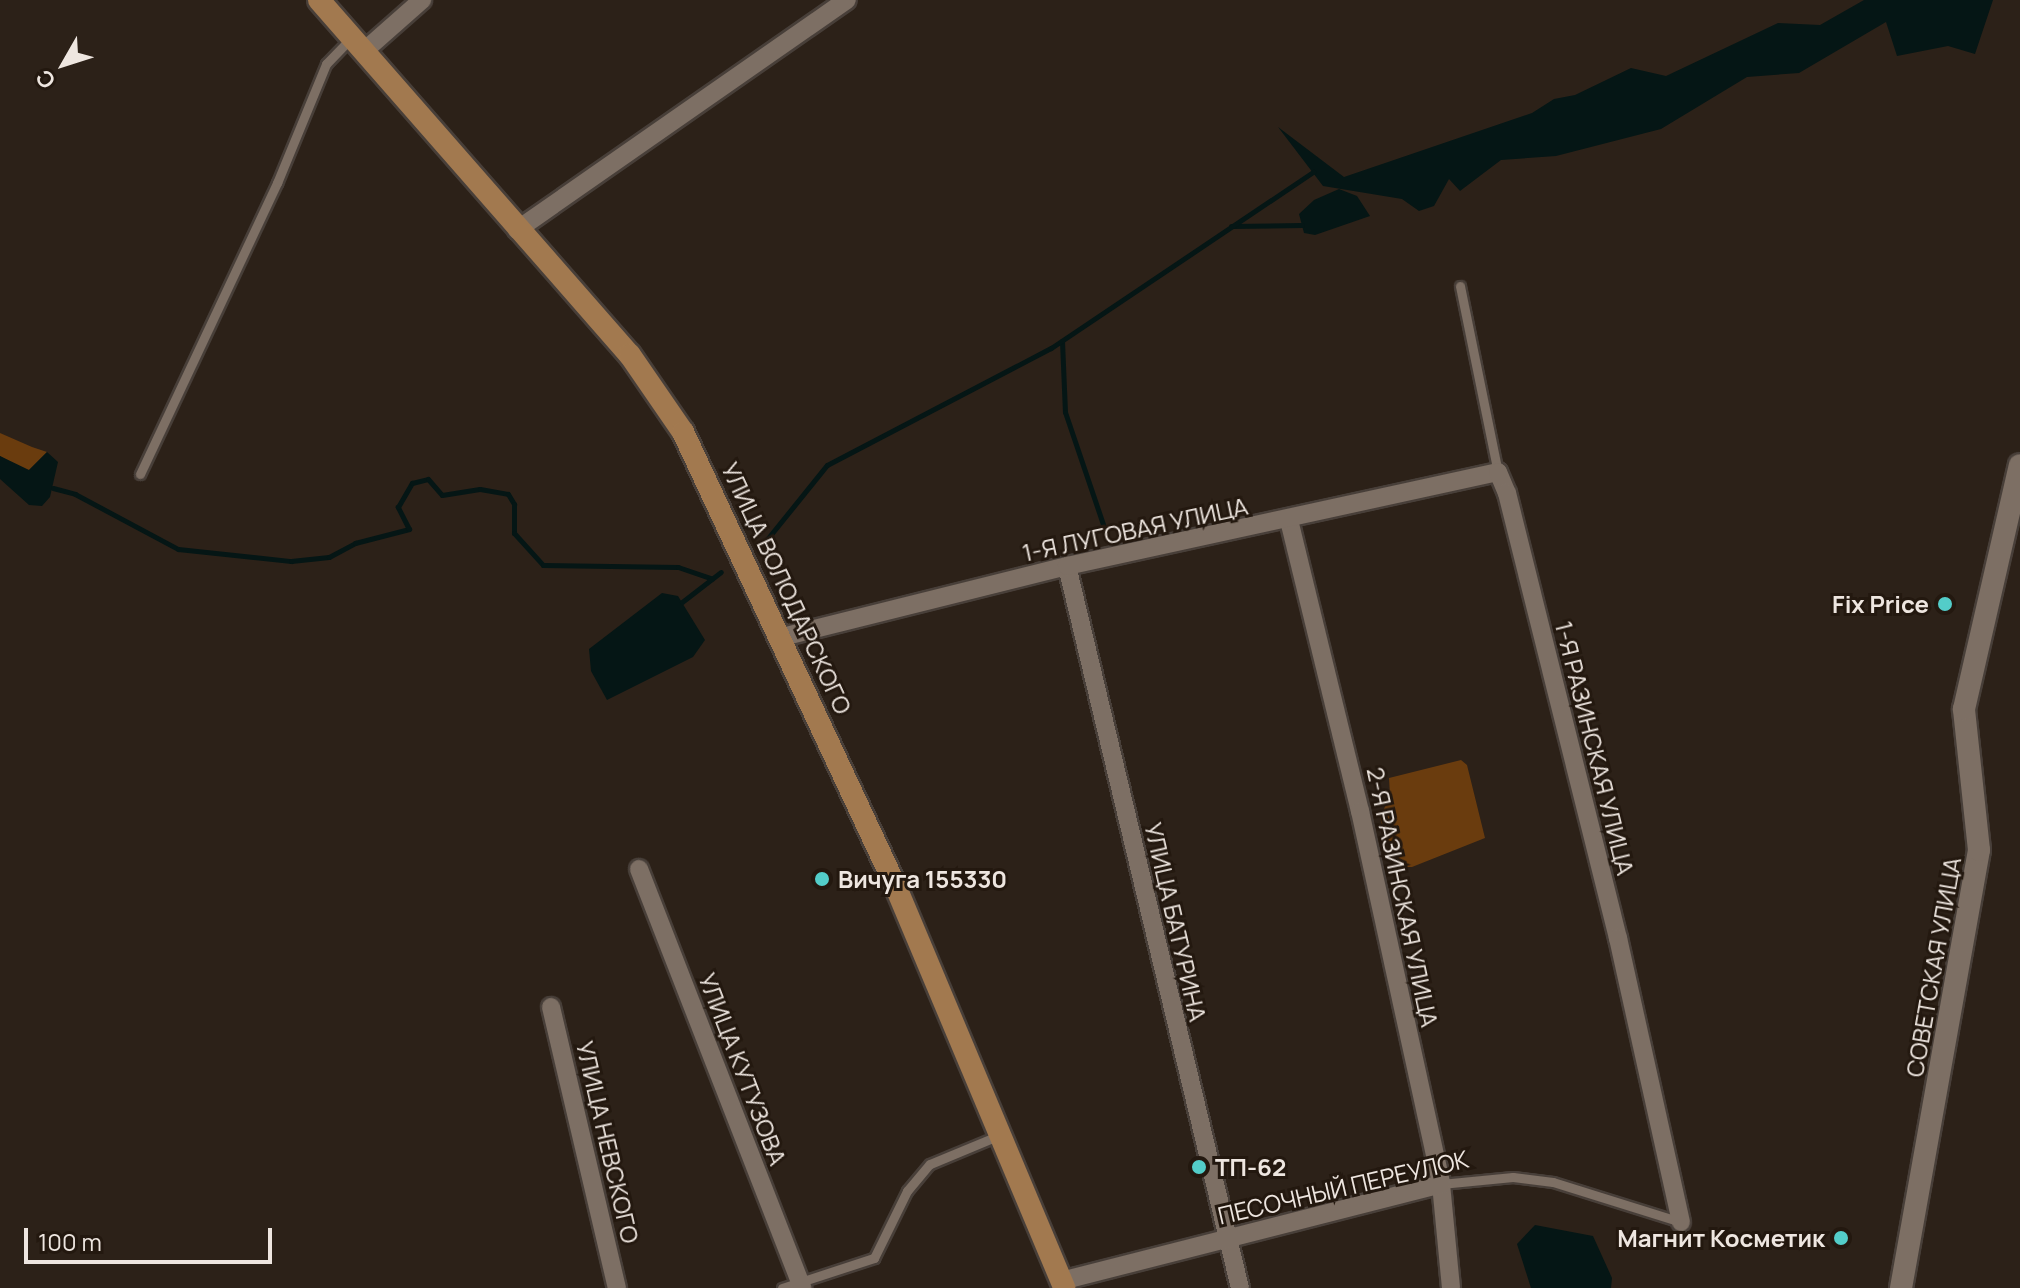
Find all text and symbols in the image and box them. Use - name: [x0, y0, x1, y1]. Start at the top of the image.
- north arrow: [24, 24, 104, 104]
- text: С: [29, 63, 62, 95]
- street label: УЛИЦА ВОЛОДАРСКОГО: [716, 458, 858, 718]
- street label: 1-Я ЛУГОВАЯ УЛИЦА: [1020, 491, 1250, 567]
- place label: Fix Price: [1832, 590, 1929, 618]
- marker: Fix Price: [1936, 595, 1954, 613]
- street label: 1-Я РАЗИНСКАЯ УЛИЦА: [1549, 618, 1641, 878]
- street label: 2-Я РАЗИНСКАЯ УЛИЦА: [1361, 764, 1445, 1030]
- street label: УЛИЦА БАТУРИНА: [1139, 820, 1213, 1024]
- street label: СОВЕТСКАЯ УЛИЦА: [1899, 855, 1967, 1079]
- place label: Вичуга 155330: [838, 865, 1007, 893]
- marker: Вичуга 155330: [813, 870, 831, 888]
- street label: УЛИЦА КУТУЗОВА: [693, 969, 793, 1169]
- street label: УЛИЦА НЕВСКОГО: [571, 1038, 645, 1246]
- street label: ПЕСОЧНЫЙ ПЕРЕУЛОК: [1215, 1144, 1471, 1230]
- place label: ТП-62: [1215, 1153, 1286, 1181]
- marker: ТП-62: [1190, 1158, 1208, 1176]
- scale bar: [28, 1212, 276, 1262]
- place label: Магнит Косметик: [1617, 1224, 1825, 1252]
- text: 100 m: [38, 1225, 102, 1258]
- marker: Магнит Косметик: [1832, 1229, 1850, 1247]

